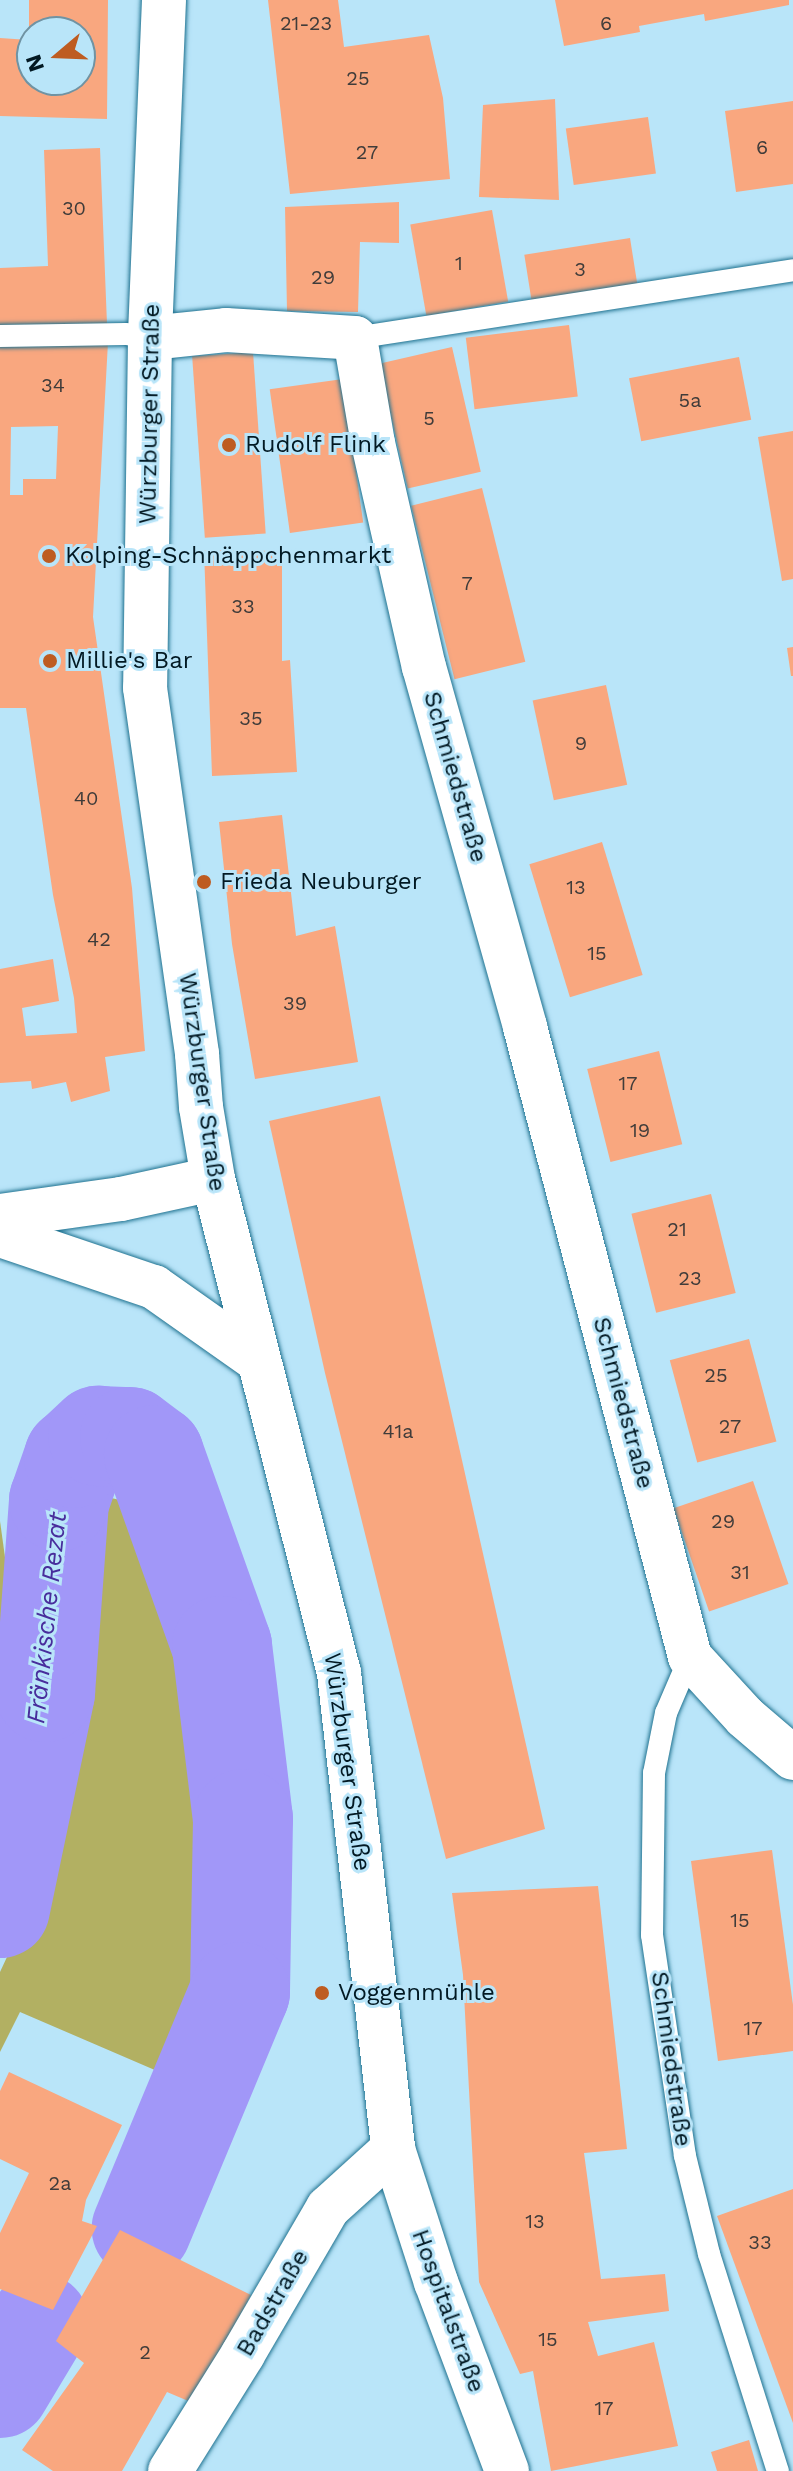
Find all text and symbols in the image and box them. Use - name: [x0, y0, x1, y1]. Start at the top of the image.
- house number: 21-23: [280, 11, 332, 35]
- house number: 6: [600, 11, 612, 35]
- north arrow: [16, 16, 96, 96]
- text: N: [20, 52, 49, 75]
- house number: 25: [346, 66, 370, 90]
- house number: 6: [756, 135, 768, 159]
- house number: 27: [356, 140, 378, 164]
- house number: 30: [62, 196, 86, 220]
- house number: 1: [455, 251, 463, 275]
- house number: 3: [574, 257, 586, 281]
- house number: 29: [311, 265, 335, 289]
- street label: Würzburger Straße: [134, 303, 166, 525]
- house number: 34: [41, 373, 65, 397]
- house number: 5a: [679, 388, 701, 412]
- house number: 5: [423, 406, 435, 430]
- place label: Rudolf Flink: [245, 431, 387, 459]
- marker: Rudolf Flink: [220, 436, 238, 454]
- place label: Kolping-Schnäppchenmarkt: [65, 542, 391, 570]
- marker: Kolping-Schnäppchenmarkt: [40, 547, 58, 565]
- house number: 7: [461, 571, 473, 595]
- house number: 33: [231, 594, 255, 618]
- place label: Millie's Bar: [66, 647, 193, 675]
- marker: Millie's Bar: [41, 652, 59, 670]
- street label: Schmiedstraße: [417, 688, 493, 866]
- house number: 35: [239, 706, 263, 730]
- house number: 9: [575, 731, 587, 755]
- house number: 40: [74, 786, 98, 810]
- place label: Frieda Neuburger: [220, 868, 422, 896]
- marker: Frieda Neuburger: [195, 873, 213, 891]
- house number: 13: [566, 875, 586, 899]
- house number: 42: [87, 927, 111, 951]
- house number: 15: [587, 941, 607, 965]
- street label: Würzburger Straße: [172, 971, 232, 1193]
- house number: 39: [283, 991, 307, 1015]
- house number: 17: [618, 1071, 638, 1095]
- house number: 19: [630, 1118, 650, 1142]
- house number: 21: [667, 1217, 687, 1241]
- house number: 23: [678, 1266, 702, 1290]
- street label: Schmiedstraße: [586, 1314, 660, 1492]
- house number: 25: [704, 1363, 728, 1387]
- house number: 27: [719, 1414, 741, 1438]
- house number: 41a: [382, 1419, 414, 1443]
- house number: 29: [711, 1509, 735, 1533]
- water label: Fränkische Rezat: [20, 1511, 74, 1725]
- house number: 31: [730, 1560, 750, 1584]
- street label: Würzburger Straße: [317, 1651, 377, 1873]
- house number: 15: [730, 1908, 750, 1932]
- street label: Schmiedstraße: [644, 1970, 698, 2148]
- place label: Voggenmühle: [338, 1979, 495, 2007]
- marker: Voggenmühle: [313, 1984, 331, 2002]
- house number: 17: [743, 2016, 763, 2040]
- house number: 2a: [49, 2171, 71, 2195]
- house number: 13: [525, 2209, 545, 2233]
- street label: Hospitalstraße: [405, 2226, 491, 2396]
- house number: 33: [748, 2230, 772, 2254]
- street label: Badstraße: [231, 2244, 315, 2362]
- house number: 15: [538, 2327, 558, 2351]
- house number: 2: [139, 2340, 151, 2364]
- house number: 17: [594, 2396, 614, 2420]

